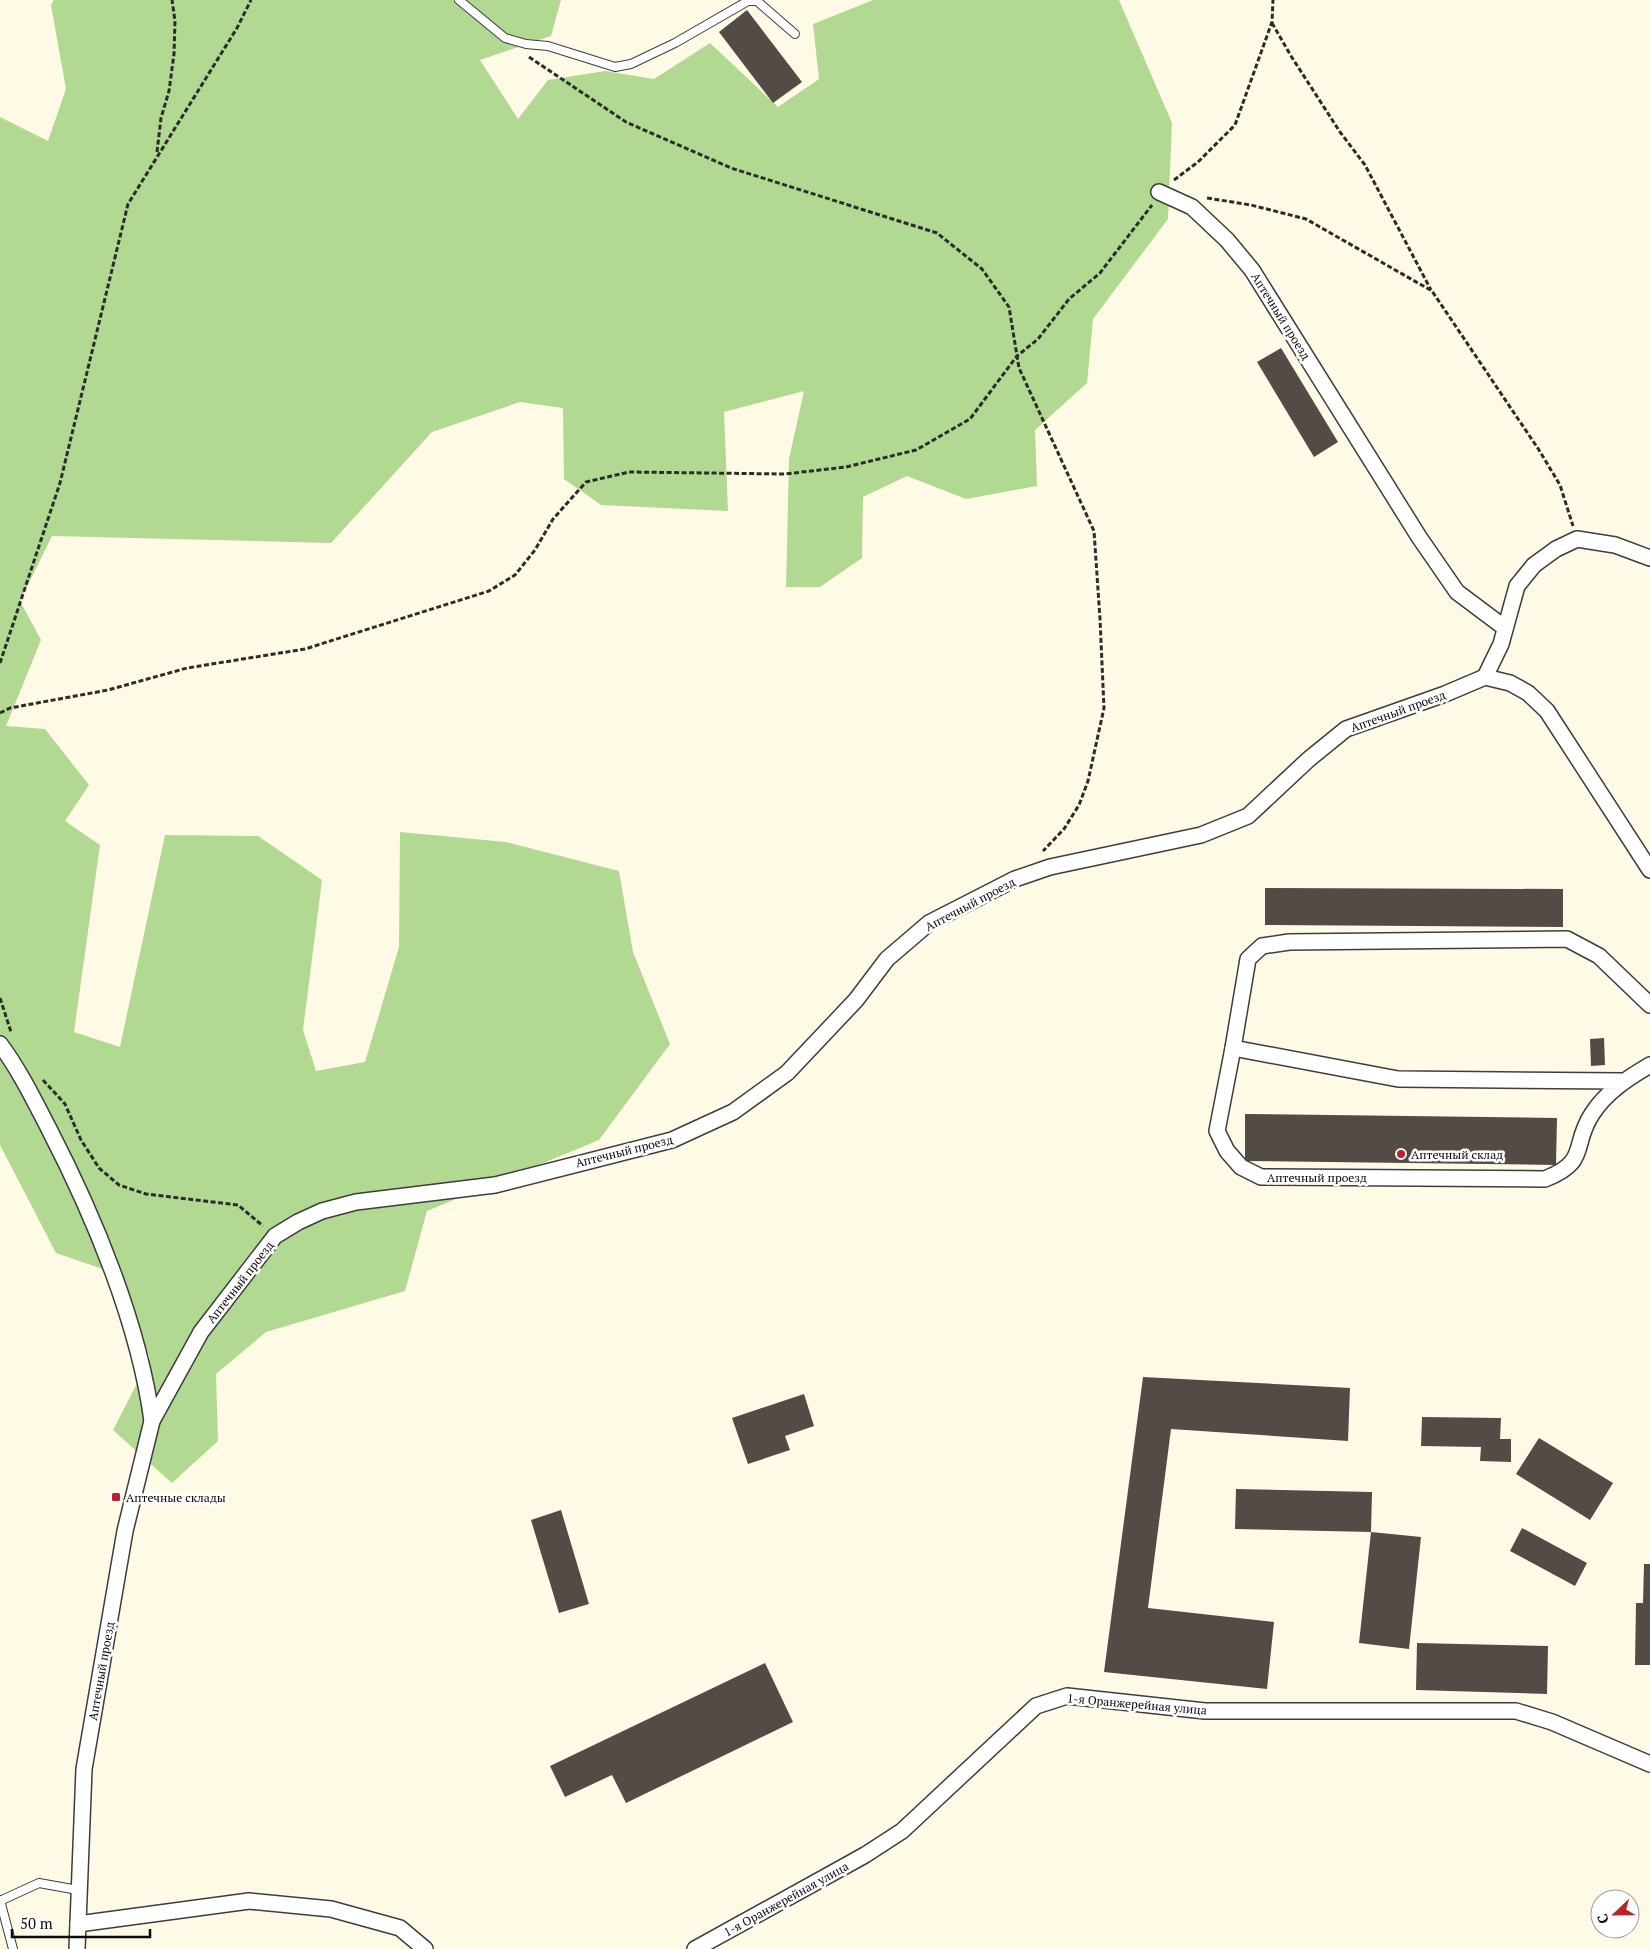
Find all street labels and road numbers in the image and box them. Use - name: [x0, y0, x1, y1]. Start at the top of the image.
- street label: Аптечный проезд: [1248, 270, 1314, 362]
- street label: Аптечный проезд: [1349, 687, 1448, 735]
- street label: Аптечный проезд: [922, 874, 1018, 934]
- street label: Аптечный проезд: [574, 1132, 674, 1170]
- street label: Аптечный проезд: [1267, 1170, 1367, 1185]
- street label: Аптечный проезд: [203, 1238, 277, 1326]
- street label: Аптечный проезд: [85, 1620, 117, 1721]
- street label: 1-я Оранжерейная улица: [1066, 1690, 1208, 1718]
- street label: 1-я Оранжерейная улица: [721, 1858, 851, 1940]

